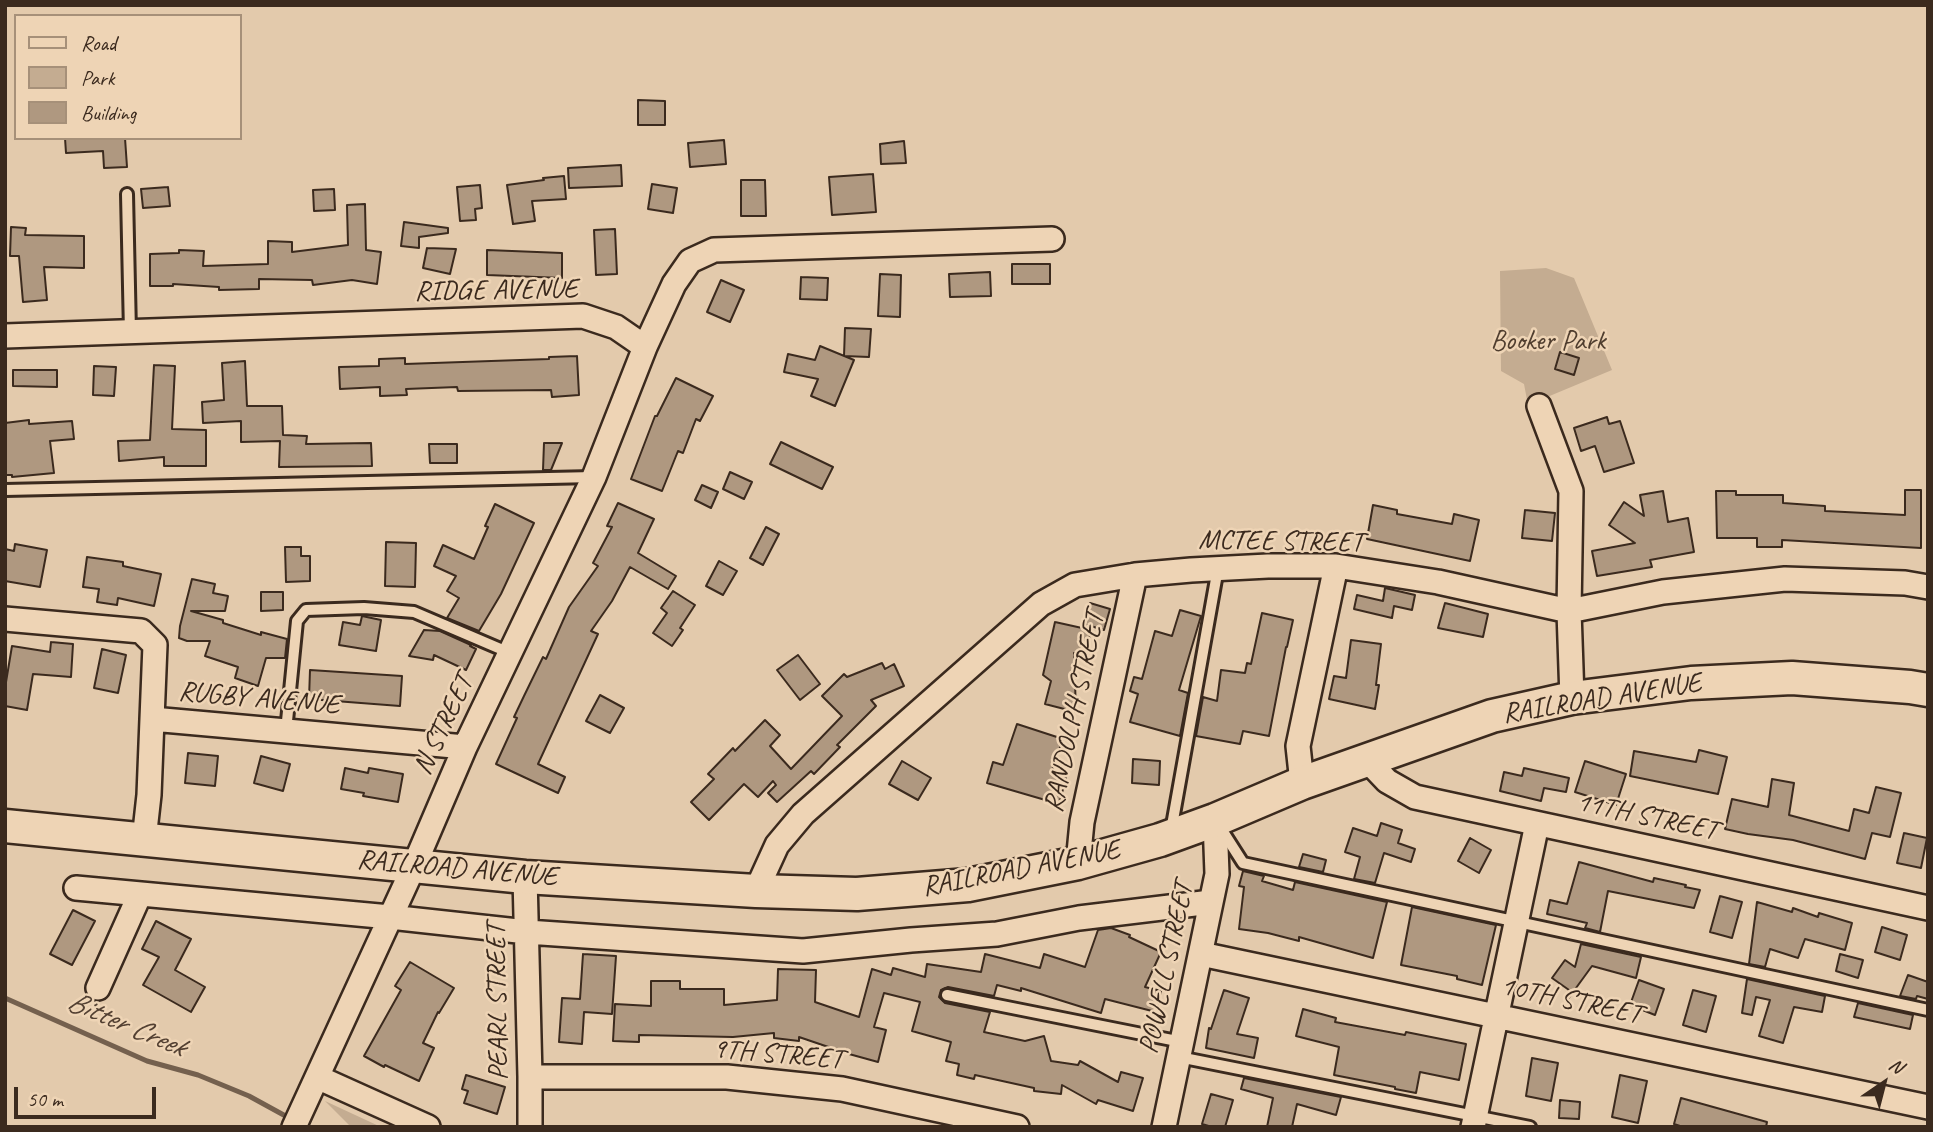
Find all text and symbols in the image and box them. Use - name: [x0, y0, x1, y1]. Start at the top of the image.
- legend: [14, 14, 242, 140]
- text: Road: [81, 30, 116, 56]
- text: Park: [81, 65, 114, 91]
- text: Building: [81, 100, 136, 126]
- street label: RIDGE AVENUE: [414, 273, 578, 309]
- park label: Booker Park: [1491, 325, 1605, 359]
- street label: MCTEE STREET: [1198, 524, 1364, 560]
- street label: RANDOLPH STREET: [1037, 609, 1113, 815]
- street label: RAILROAD AVENUE: [1500, 667, 1704, 731]
- street label: N STREET: [406, 670, 482, 780]
- street label: RUGBY AVENUE: [177, 675, 341, 723]
- street label: 11TH STREET: [1574, 786, 1720, 848]
- street label: RAILROAD AVENUE: [919, 833, 1123, 905]
- street label: RAILROAD AVENUE: [356, 844, 558, 894]
- street label: POWELL STREET: [1132, 879, 1202, 1057]
- street label: PEARL STREET: [480, 923, 516, 1081]
- street label: 10TH STREET: [1498, 970, 1644, 1032]
- water label: Bitter Creek: [62, 984, 190, 1066]
- street label: 9TH STREET: [712, 1033, 844, 1077]
- north arrow: [1849, 1048, 1919, 1118]
- text: N: [1884, 1053, 1908, 1079]
- scale bar: [18, 1072, 159, 1116]
- text: 50 m: [27, 1086, 63, 1112]

